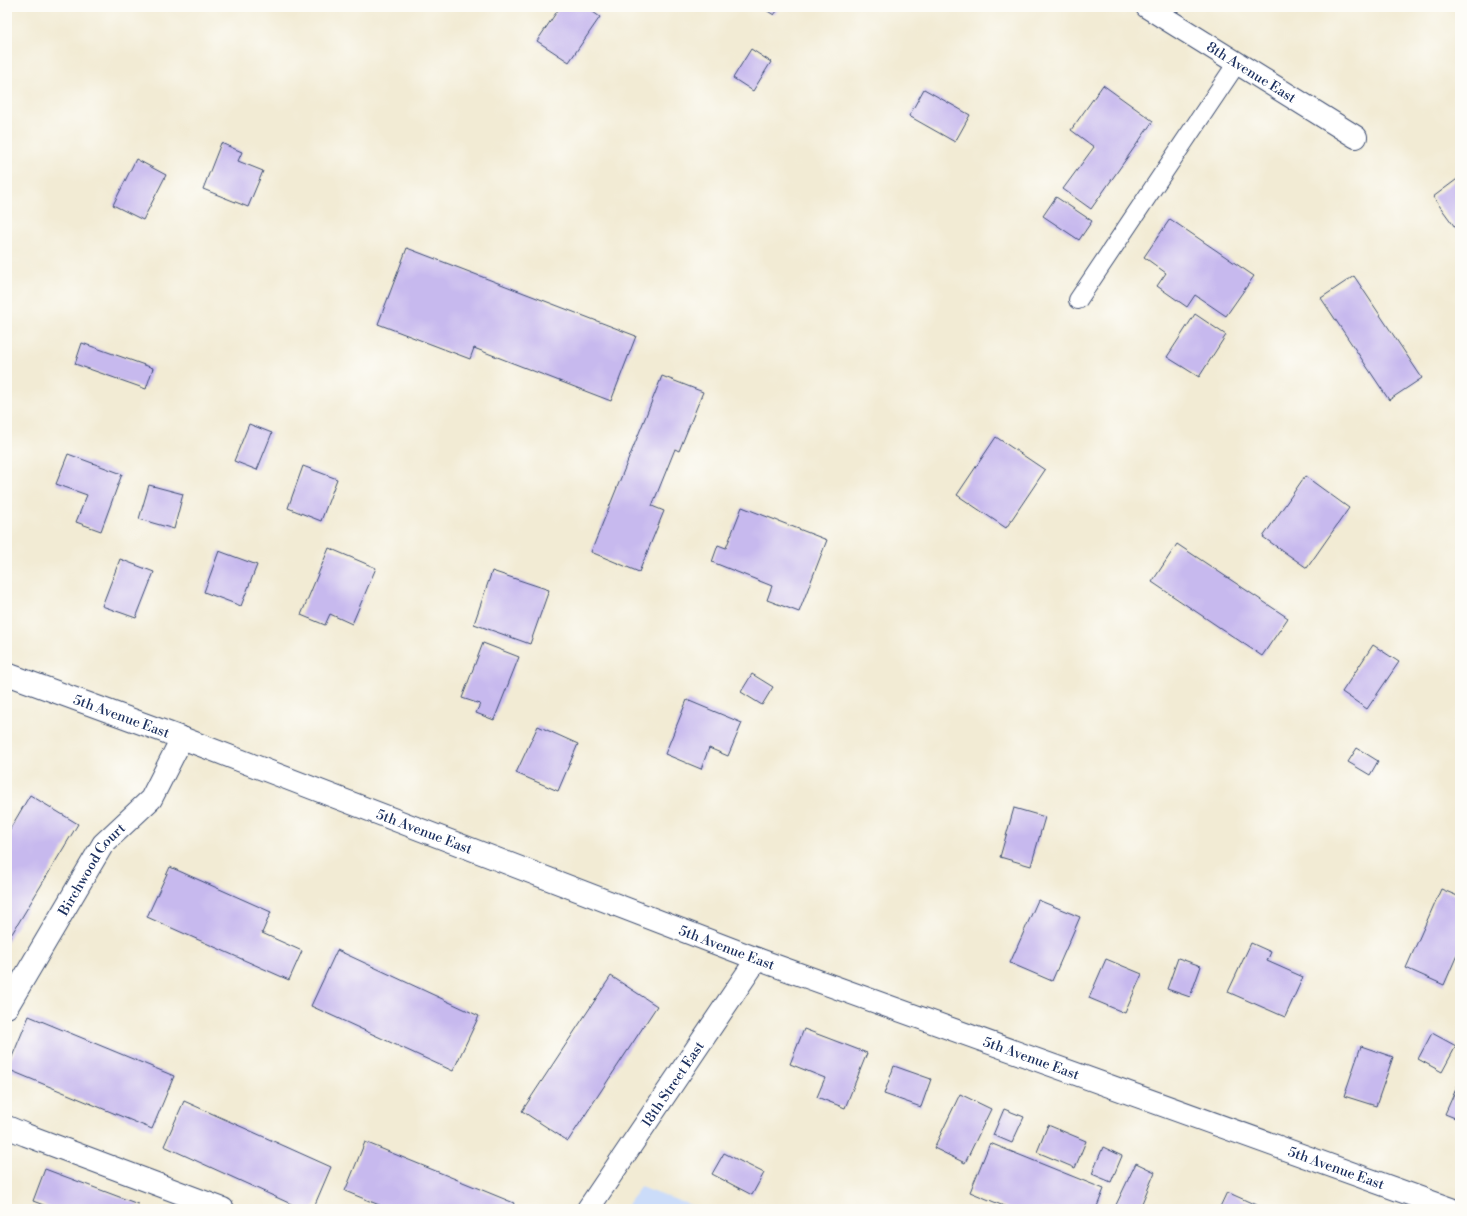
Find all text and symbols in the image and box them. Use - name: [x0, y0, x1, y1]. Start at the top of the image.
- street label: 8th Avenue East: [1203, 38, 1299, 107]
- street label: 5th Avenue East: [71, 691, 172, 743]
- street label: 5th Avenue East: [374, 806, 474, 859]
- street label: Birchwood Court: [54, 820, 130, 920]
- street label: 5th Avenue East: [676, 922, 777, 975]
- street label: 5th Avenue East: [980, 1033, 1082, 1084]
- street label: 18th Street East: [638, 1038, 709, 1131]
- street label: 5th Avenue East: [1285, 1143, 1387, 1194]

